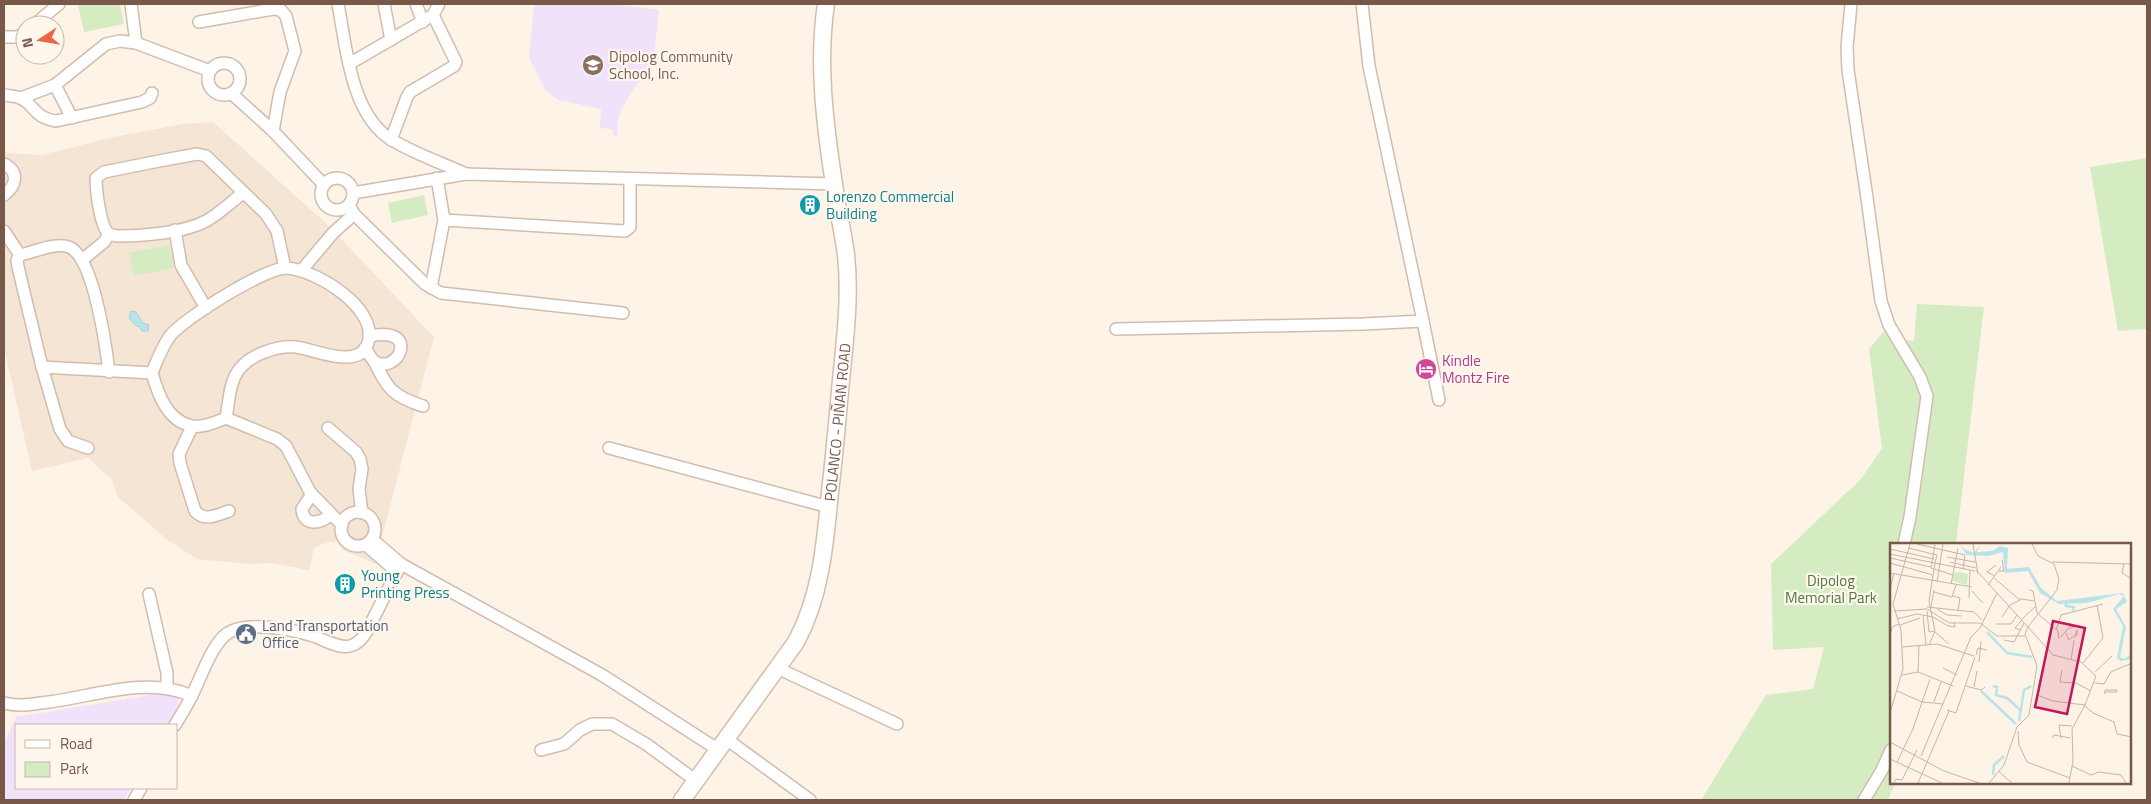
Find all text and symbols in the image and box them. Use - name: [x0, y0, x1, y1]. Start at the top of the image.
- north arrow: [15, 15, 65, 65]
- text: N: [16, 36, 38, 50]
- place label: Dipolog Community School, Inc.: [609, 45, 733, 85]
- school or university icon: Dipolog Community School, Inc.: [581, 53, 605, 77]
- place label: Lorenzo Commercial Building: [826, 185, 954, 225]
- building icon: Lorenzo Commercial Building: [798, 193, 822, 217]
- street label: POLANCO - PIÑAN ROAD: [818, 342, 856, 502]
- place label: Kindle Montz Fire: [1442, 349, 1510, 389]
- hotel icon: Kindle Montz Fire: [1414, 357, 1438, 381]
- inset map: [1890, 543, 2131, 784]
- place label: Young Printing Press: [361, 564, 449, 604]
- park label: Dipolog Memorial Park: [1785, 569, 1877, 609]
- building icon: Young Printing Press: [333, 572, 357, 596]
- place label: Land Transportation Office: [262, 614, 389, 654]
- public building icon: Land Transportation Office: [234, 622, 258, 646]
- legend: [15, 724, 178, 789]
- text: Road: [60, 732, 92, 755]
- text: Park: [60, 757, 89, 780]

